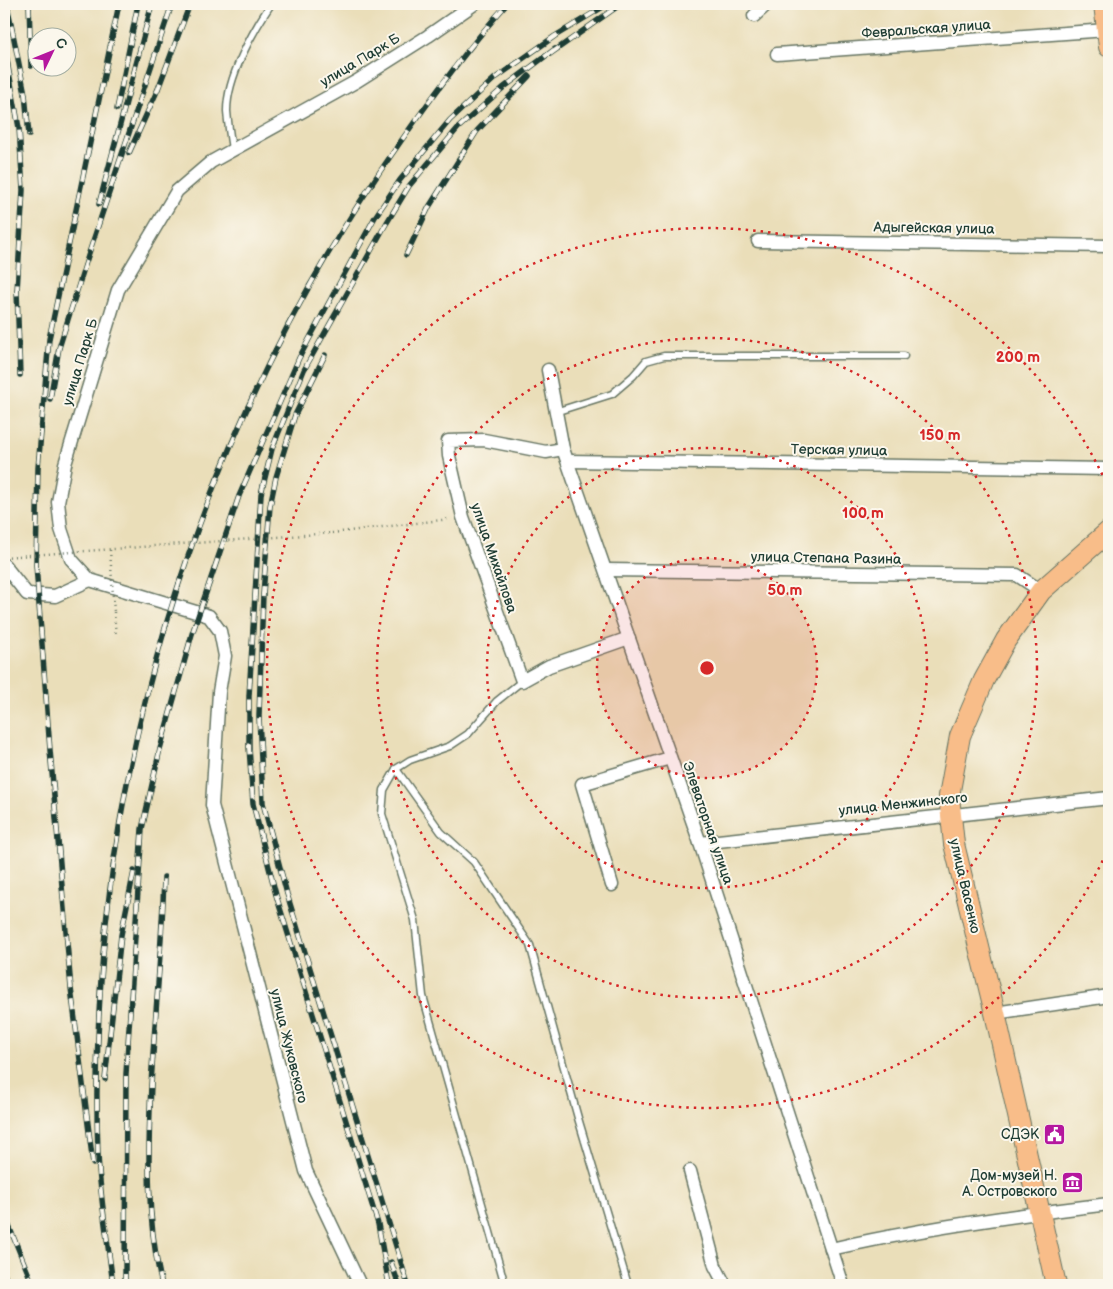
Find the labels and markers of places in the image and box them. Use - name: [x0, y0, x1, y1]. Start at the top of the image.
- centre of rings: [698, 659, 716, 677]
- public building icon: СДЭК: [1043, 1122, 1067, 1146]
- place label: СДЭК: [1001, 1126, 1040, 1143]
- place label: Дом-музей Н. А. Островского: [961, 1167, 1057, 1200]
- museum icon: Дом-музей Н. А. Островского: [1061, 1171, 1085, 1195]

